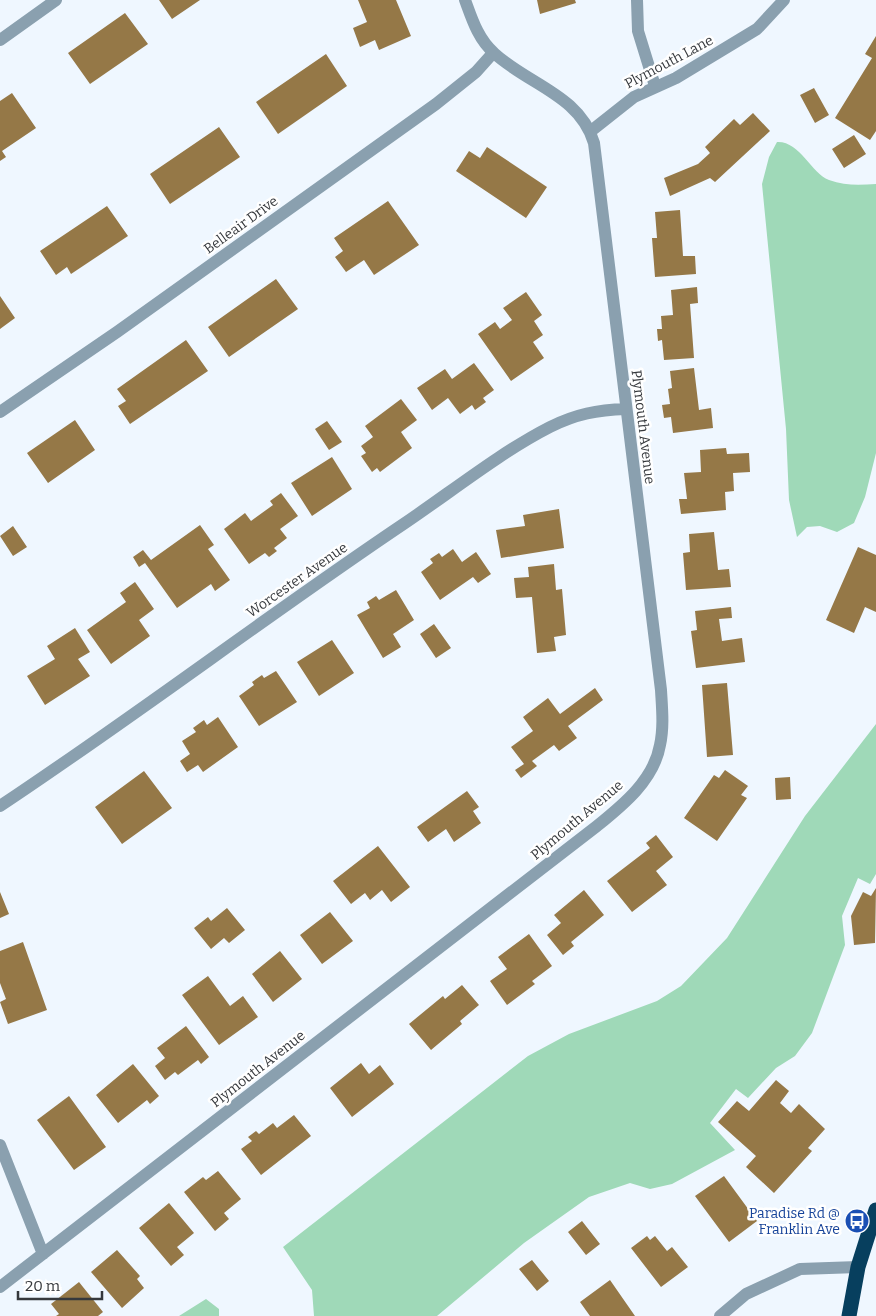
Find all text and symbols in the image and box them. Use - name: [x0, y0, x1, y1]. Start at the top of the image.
- street label: Plymouth Lane: [622, 32, 716, 92]
- street label: Belleair Drive: [201, 192, 281, 258]
- street label: Plymouth Avenue: [628, 369, 658, 485]
- street label: Worcester Avenue: [243, 539, 351, 621]
- street label: Plymouth Avenue: [527, 777, 627, 863]
- street label: Plymouth Avenue: [207, 1027, 309, 1111]
- place label: Paradise Rd @ Franklin Ave: [749, 1205, 840, 1238]
- bus stop icon: Paradise Rd @ Franklin Ave: [844, 1208, 870, 1234]
- scale bar: [18, 1268, 101, 1300]
- text: 20 m: [25, 1277, 61, 1295]

